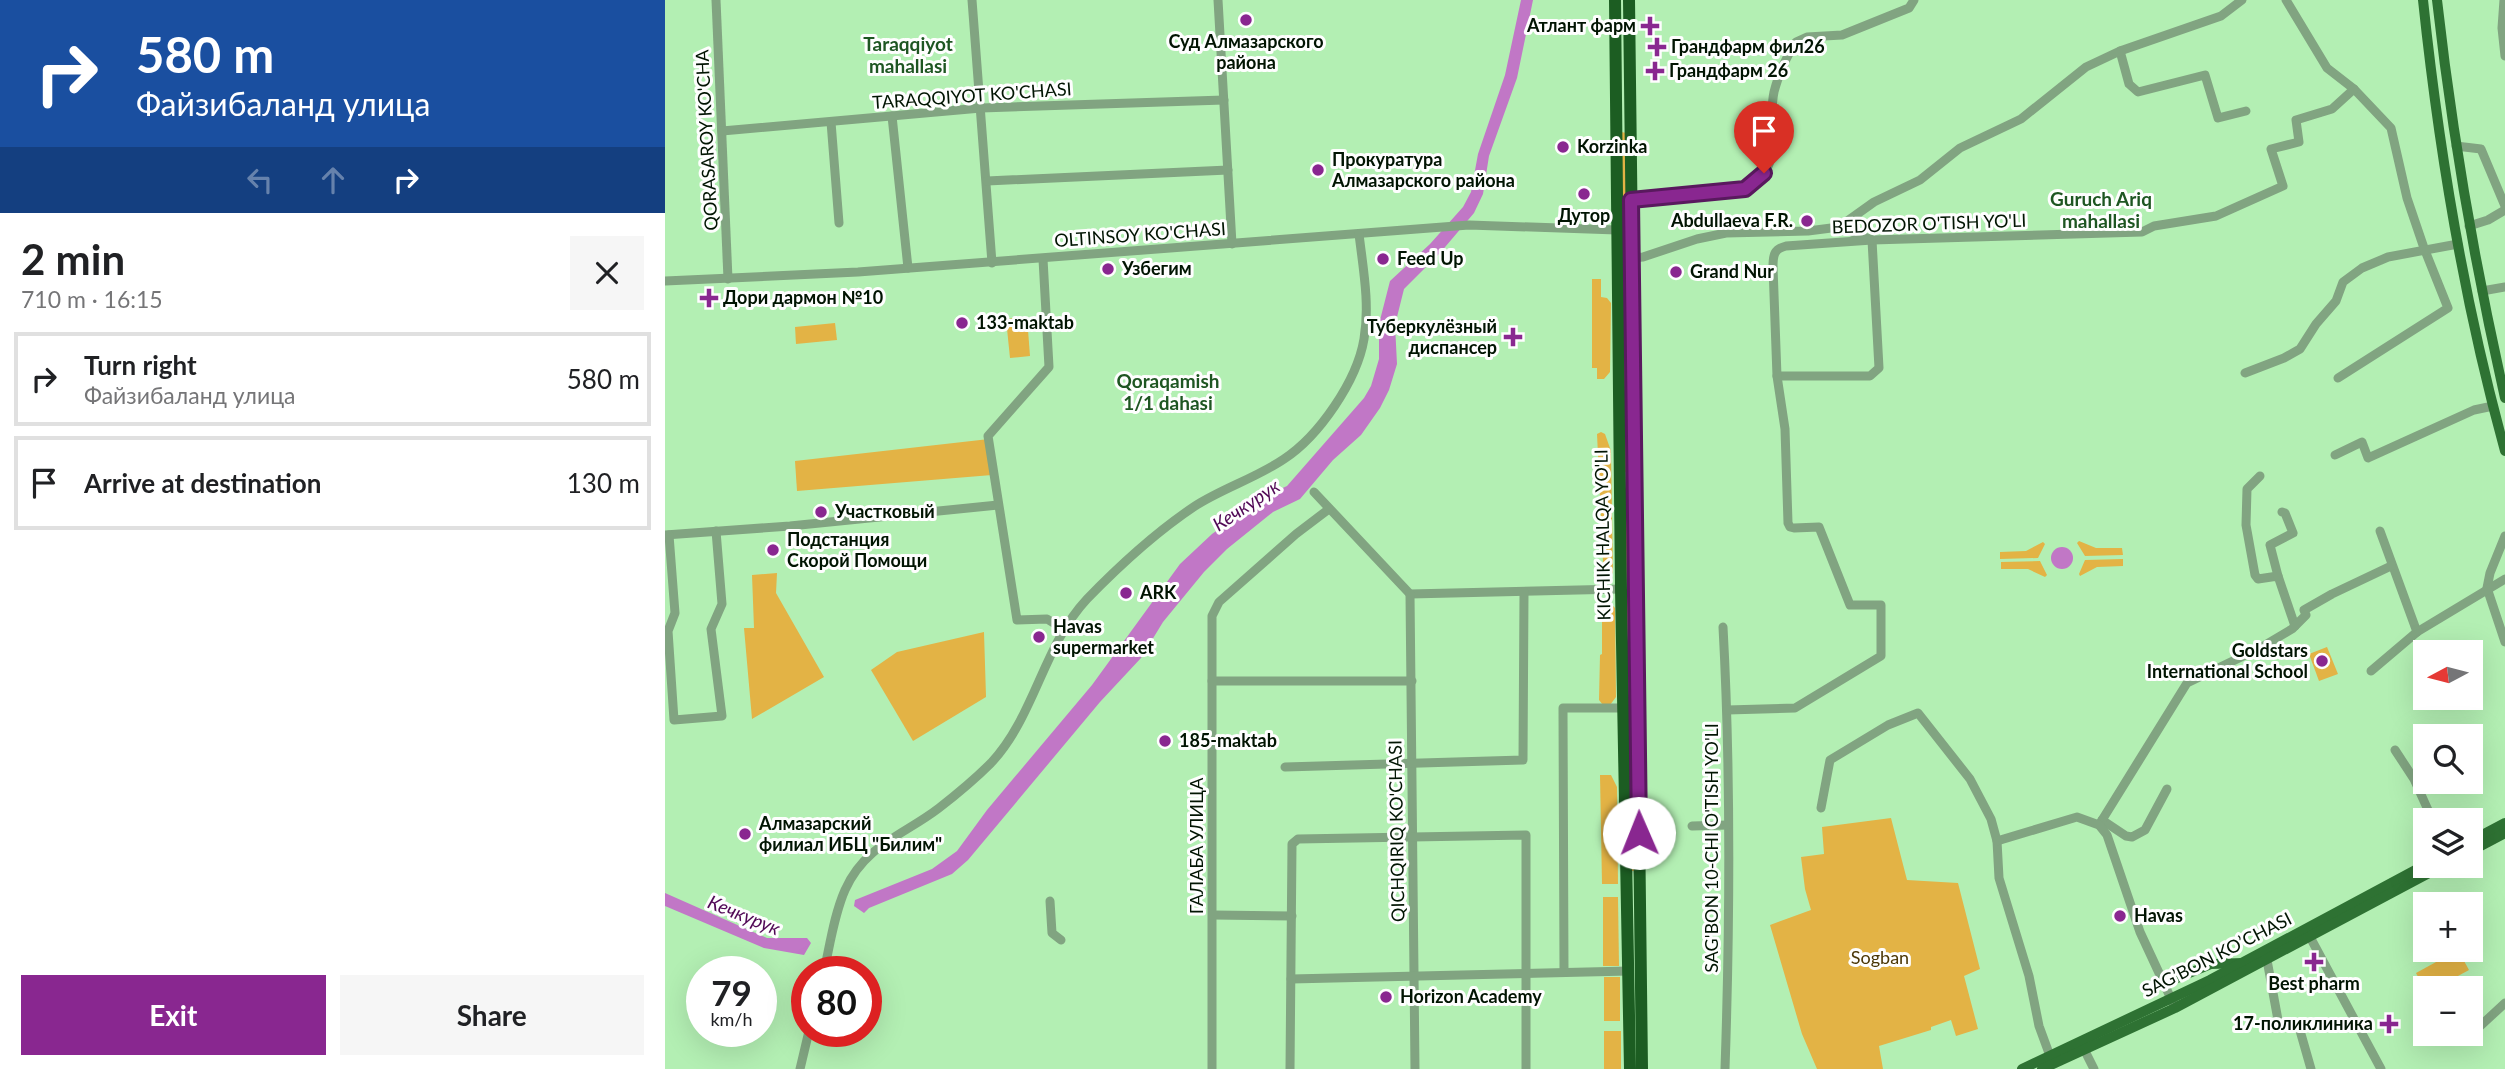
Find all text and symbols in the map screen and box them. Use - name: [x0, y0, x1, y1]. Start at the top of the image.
- marker: Суд Алмазарского района: [1238, 12, 1254, 28]
- place label: Атлант фарм: [1526, 14, 1636, 36]
- marker: Атлант фарм: [1642, 18, 1658, 34]
- text: 580 m: [136, 25, 274, 83]
- icon: right: [21, 28, 112, 119]
- place label: Суд Алмазарского района: [1168, 30, 1324, 73]
- district label: Taraqqiyot mahallasi: [863, 32, 953, 77]
- place label: Грандфарм фил26: [1671, 35, 1825, 57]
- marker: Грандфарм фил26: [1649, 39, 1665, 55]
- street label: QORASAROY KO'CHA: [690, 48, 722, 231]
- place label: Грандфарм 26: [1669, 59, 1788, 81]
- marker: Грандфарм 26: [1647, 63, 1663, 79]
- street label: TARAQQIYOT KO'CHASI: [872, 77, 1072, 113]
- text: Файзибаланд улица: [136, 84, 430, 123]
- pin: [1734, 101, 1794, 173]
- icon: arrive: [1745, 112, 1783, 150]
- place label: Korzinka: [1577, 135, 1647, 157]
- marker: Korzinka: [1555, 139, 1571, 155]
- place label: Прокуратура Алмазарского района: [1331, 148, 1515, 191]
- icon: left: [241, 161, 279, 199]
- icon: ahead: [314, 161, 352, 199]
- icon: right: [387, 161, 425, 199]
- marker: Прокуратура Алмазарского района: [1310, 162, 1326, 178]
- marker: Дутор: [1576, 186, 1592, 202]
- district label: Guruch Ariq mahallasi: [2050, 187, 2152, 232]
- place label: Дутор: [1558, 204, 1610, 226]
- place label: Abdullaeva F.R.: [1670, 209, 1793, 231]
- street label: BEDOZOR O'TISH YO'LI: [1831, 209, 2027, 237]
- marker: Abdullaeva F.R.: [1799, 213, 1815, 229]
- street label: OLTINSOY KO'CHASI: [1053, 217, 1226, 251]
- text: 2 min: [21, 234, 125, 284]
- button: close: [570, 236, 644, 310]
- place label: Feed Up: [1397, 247, 1463, 269]
- marker: Feed Up: [1375, 251, 1391, 267]
- place label: Узбегим: [1121, 257, 1192, 279]
- place label: Grand Nur: [1690, 260, 1774, 282]
- marker: Узбегим: [1100, 261, 1116, 277]
- marker: Grand Nur: [1668, 264, 1684, 280]
- text: 710 m · 16:15: [21, 285, 163, 313]
- place label: Дори дармон №10: [723, 286, 883, 308]
- marker: Дори дармон №10: [701, 290, 717, 306]
- place label: 133-maktab: [976, 311, 1074, 333]
- marker: 133-maktab: [954, 315, 970, 331]
- place label: Туберкулёзный диспансер: [1367, 315, 1497, 358]
- marker: Туберкулёзный диспансер: [1503, 327, 1523, 347]
- text: Turn right: [84, 349, 197, 381]
- icon: right: [25, 360, 63, 398]
- text: 580 m: [567, 363, 640, 395]
- district label: Qoraqamish 1/1 dahasi: [1117, 369, 1220, 414]
- text: Файзибаланд улица: [84, 381, 296, 409]
- street label: KICHIK HALQA YO'LI: [1590, 449, 1614, 621]
- icon: arrive: [25, 464, 63, 502]
- text: Arrive at destination: [84, 467, 321, 499]
- text: 130 m: [567, 467, 640, 499]
- water label: Кечкурук: [1208, 473, 1284, 535]
- place label: Участковый: [834, 500, 935, 522]
- marker: Участковый: [813, 504, 829, 520]
- place label: Подстанция Скорой Помощи: [787, 528, 927, 571]
- marker: Подстанция Скорой Помощи: [765, 542, 781, 558]
- place label: ARK: [1139, 581, 1177, 603]
- marker: ARK: [1118, 585, 1134, 601]
- place label: Havas supermarket: [1053, 615, 1154, 658]
- marker: Havas supermarket: [1031, 629, 1047, 645]
- place label: Goldstars International School: [2147, 639, 2308, 682]
- north arrow: [2413, 640, 2483, 710]
- map controls: [2413, 640, 2483, 1046]
- marker: Goldstars International School: [2314, 653, 2330, 669]
- street label: SAG'BON 10-CHI O'TISH YO'LI: [1700, 723, 1722, 973]
- button: search: [2413, 724, 2483, 794]
- place label: 185-maktab: [1179, 729, 1277, 751]
- marker: 185-maktab: [1157, 733, 1173, 749]
- street label: QICHQIRIQ KO'CHASI: [1383, 740, 1409, 922]
- street label: ГАЛАБА УЛИЦА: [1185, 777, 1207, 914]
- position arrow: [1602, 796, 1676, 870]
- button: layers: [2413, 808, 2483, 878]
- place label: Алмазарский филиал ИБЦ "Билим": [758, 812, 942, 855]
- marker: Алмазарский филиал ИБЦ "Билим": [737, 826, 753, 842]
- water label: Кечкурук: [705, 890, 784, 940]
- button: +: [2413, 892, 2483, 962]
- place label: Havas: [2134, 904, 2183, 926]
- street label: SAG’BON KO’CHASI: [2138, 907, 2295, 1001]
- marker: Havas: [2112, 908, 2128, 924]
- park label: Sogban: [1851, 946, 1909, 968]
- marker: Best pharm: [2306, 954, 2322, 970]
- speed limit sign: 80: [791, 956, 882, 1047]
- text: 79: [711, 971, 752, 1013]
- place label: Best pharm: [2268, 972, 2360, 994]
- button: Exit: [21, 975, 326, 1055]
- button: Share: [340, 975, 644, 1055]
- button: −: [2413, 976, 2483, 1046]
- place label: Horizon Academy: [1400, 985, 1542, 1007]
- marker: Horizon Academy: [1378, 989, 1394, 1005]
- text: km/h: [710, 1008, 753, 1030]
- place label: 17-поликлиника: [2233, 1012, 2373, 1034]
- marker: 17-поликлиника: [2379, 1014, 2399, 1034]

